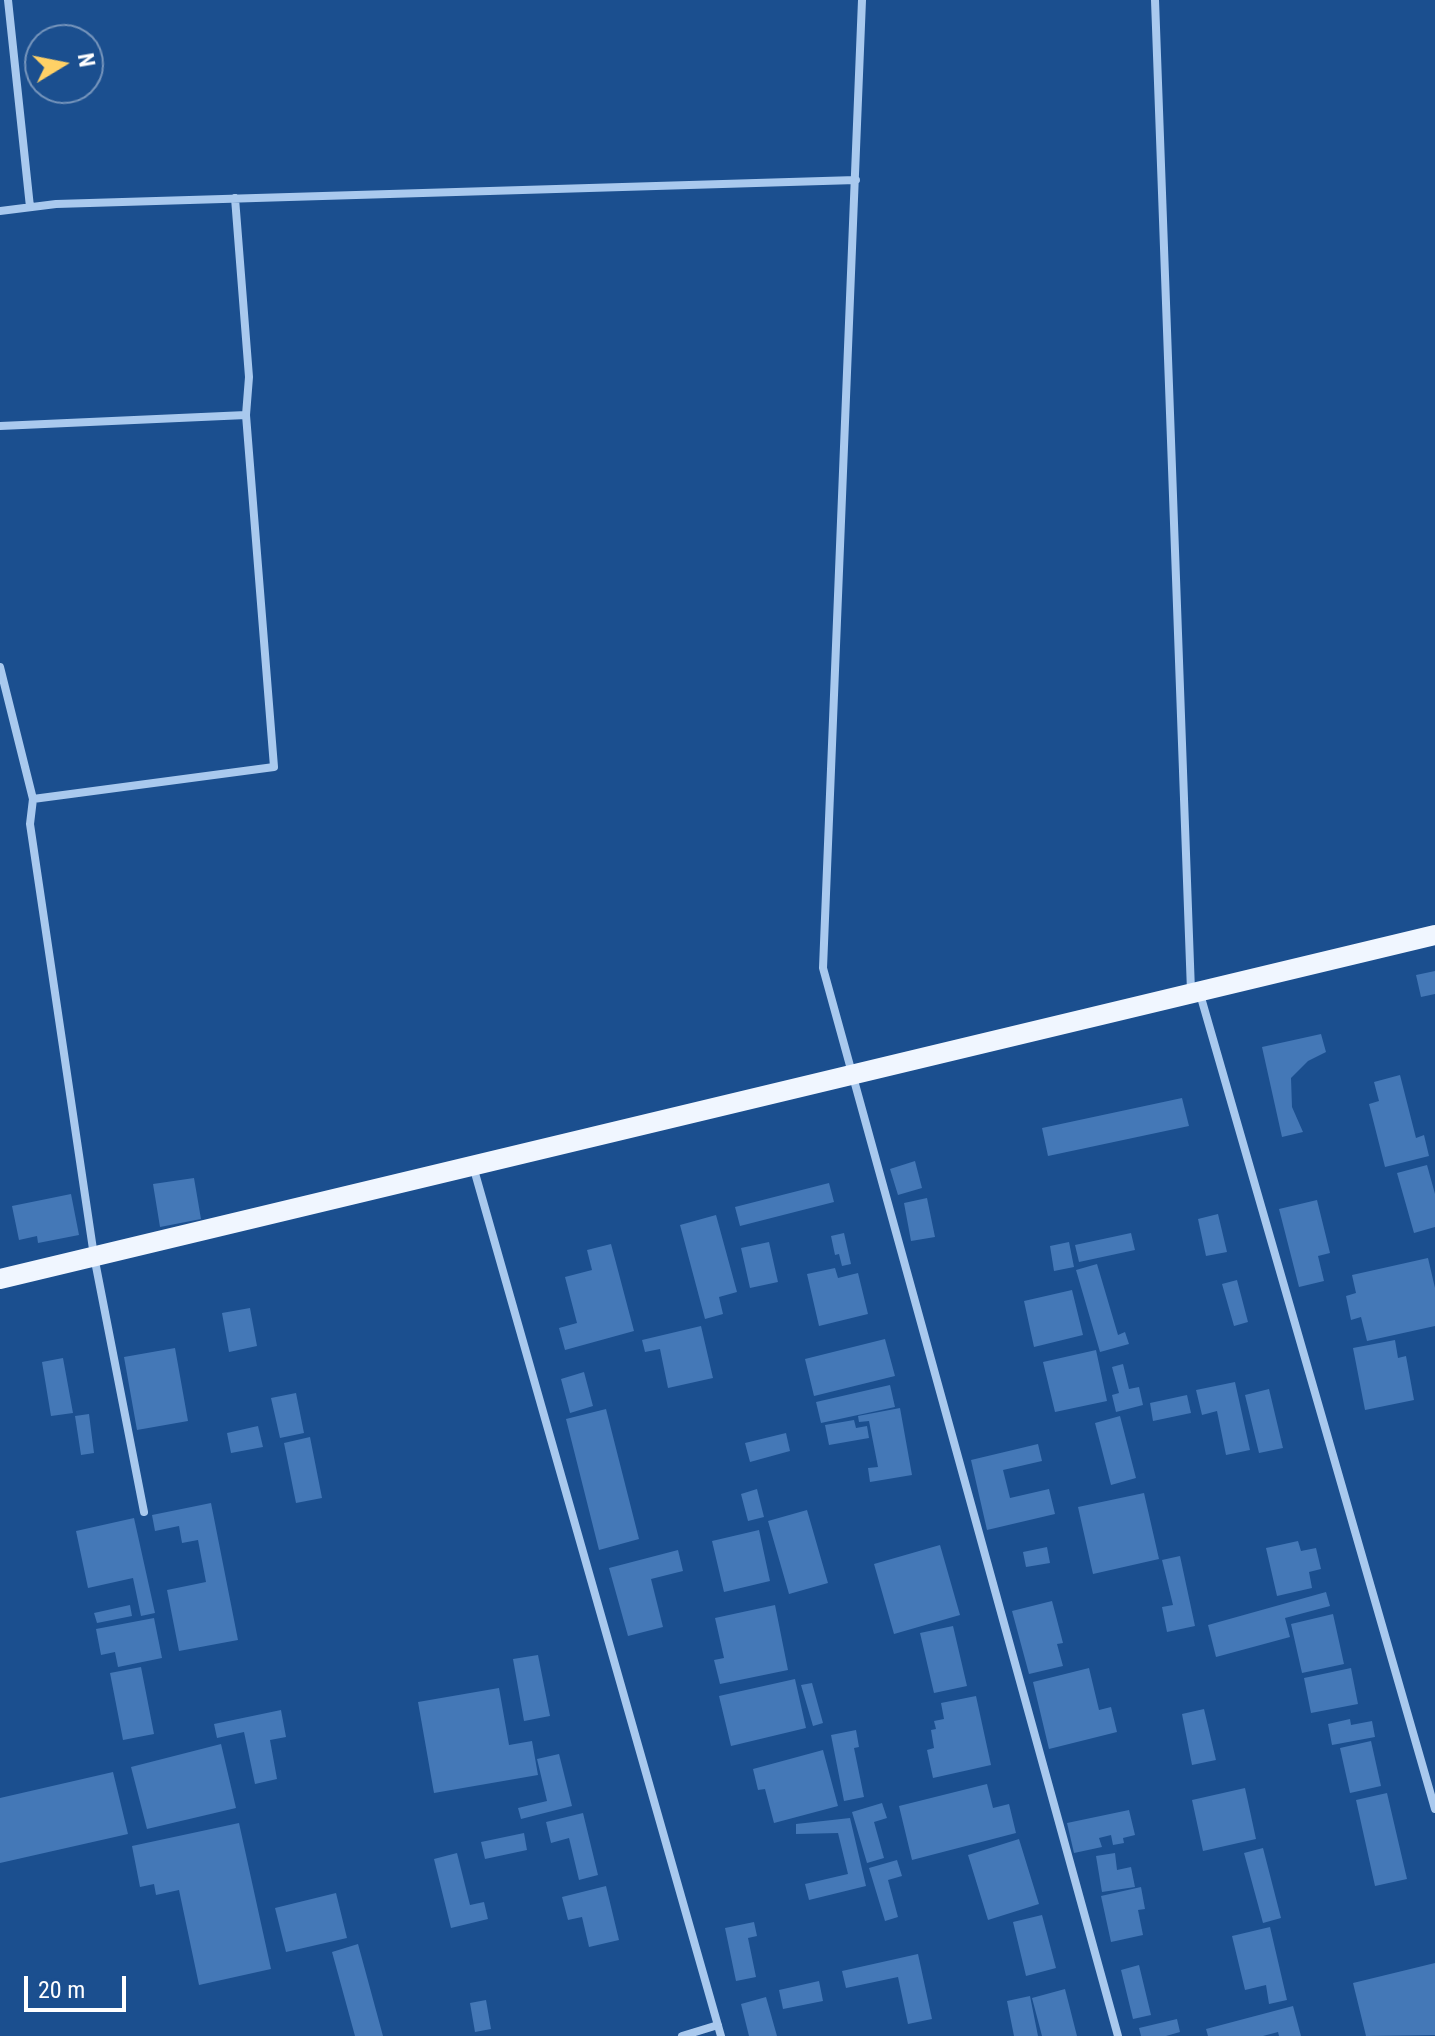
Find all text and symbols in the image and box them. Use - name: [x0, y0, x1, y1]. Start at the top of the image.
- north arrow: [24, 24, 104, 104]
- text: N: [73, 51, 100, 69]
- scale bar: [28, 1960, 130, 2010]
- text: 20 m: [38, 1976, 85, 2004]

